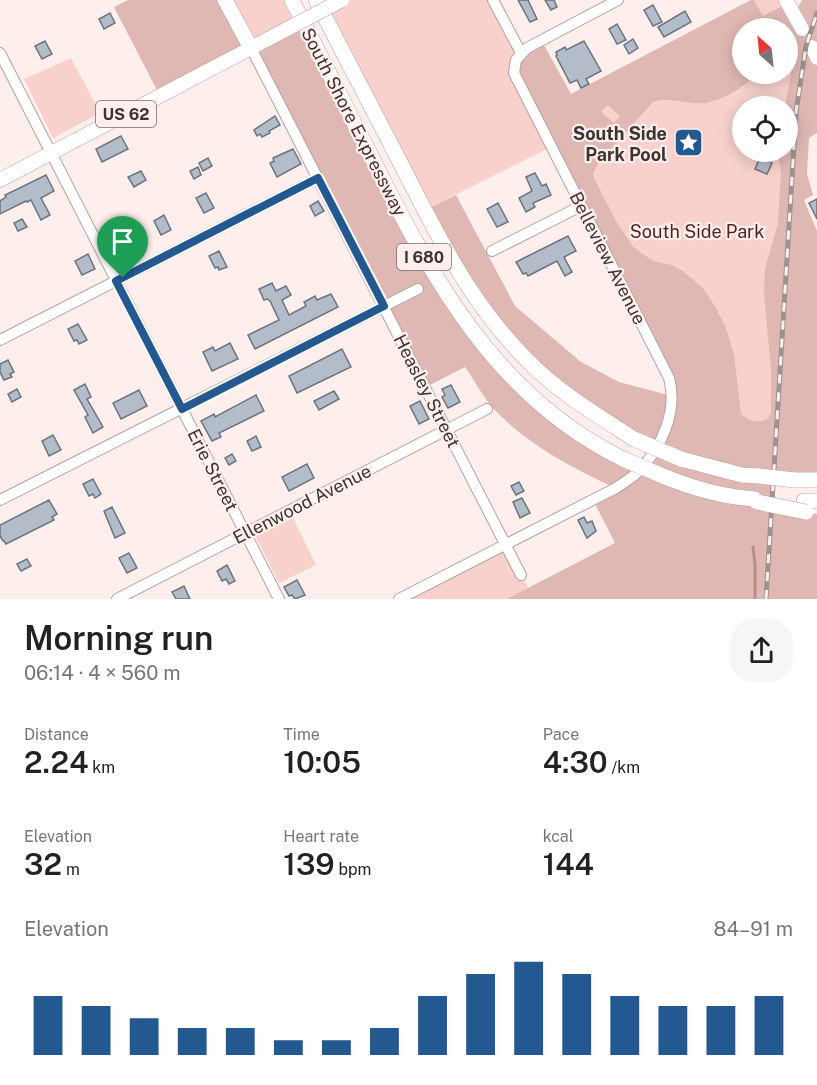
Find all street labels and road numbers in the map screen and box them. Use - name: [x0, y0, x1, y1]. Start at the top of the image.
- street label: South Shore Expressway: [297, 24, 411, 220]
- road number: US 62: [96, 101, 156, 127]
- street label: Belleview Avenue: [565, 188, 651, 328]
- road number: I 680: [397, 244, 451, 270]
- street label: Heasley Street: [389, 331, 465, 451]
- street label: Erie Street: [183, 425, 243, 515]
- street label: Ellenwood Avenue: [229, 460, 375, 548]

